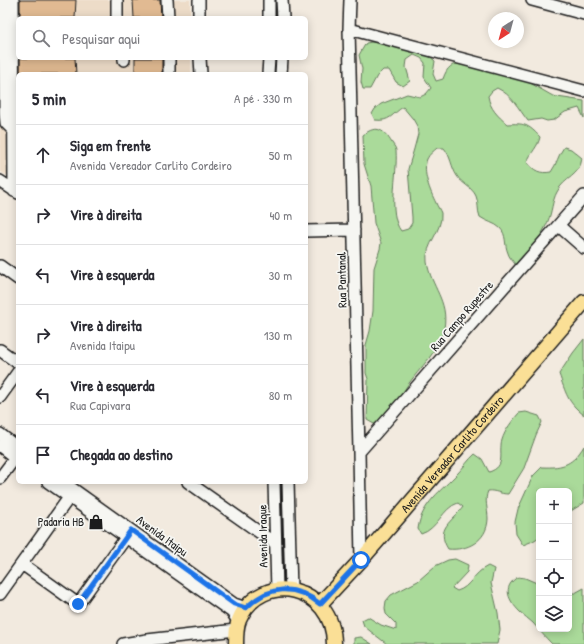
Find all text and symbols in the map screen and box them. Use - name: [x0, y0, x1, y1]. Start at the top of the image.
- north arrow: [488, 12, 524, 48]
- search box: [16, 16, 308, 60]
- icon: search: [30, 27, 52, 49]
- text: Pesquisar aqui: [62, 28, 140, 49]
- text: 5 min: [32, 87, 66, 110]
- text: A pé · 330 m: [234, 89, 292, 107]
- text: Siga em frente: [70, 135, 151, 156]
- icon: ahead: [32, 144, 54, 166]
- text: 50 m: [269, 146, 292, 164]
- text: Avenida Vereador Carlito Cordeiro: [70, 156, 232, 174]
- icon: right: [32, 204, 54, 226]
- text: Vire à direita: [70, 204, 142, 225]
- text: 40 m: [269, 206, 292, 224]
- street label: Rua Pantanal: [333, 251, 350, 308]
- icon: left: [32, 264, 54, 286]
- text: Vire à esquerda: [70, 264, 154, 285]
- text: 30 m: [269, 266, 292, 284]
- street label: Rua Campo Rupestre: [426, 277, 497, 355]
- text: Vire à direita: [70, 315, 142, 336]
- icon: right: [32, 324, 54, 346]
- text: 130 m: [264, 326, 292, 344]
- text: Avenida Itaipu: [70, 336, 135, 354]
- text: Vire à esquerda: [70, 375, 154, 396]
- icon: left: [32, 384, 54, 406]
- text: 80 m: [269, 386, 292, 404]
- street label: Avenida Vereador Carlito Cordeiro: [397, 392, 508, 516]
- text: Rua Capivara: [70, 396, 130, 414]
- icon: arrive: [32, 444, 54, 466]
- text: Chegada ao destino: [70, 444, 173, 465]
- map controls: [536, 488, 572, 632]
- button: +: [536, 488, 572, 524]
- street label: Avenida Iraque: [253, 504, 272, 568]
- street label: Avenida Itaipu: [133, 511, 192, 560]
- place label: Padaria HB: [38, 513, 84, 530]
- shop icon: Padaria HB: [87, 513, 105, 531]
- button: −: [536, 524, 572, 560]
- route start: [352, 551, 370, 569]
- button: locate: [536, 560, 572, 596]
- route end: [69, 595, 87, 613]
- button: layers: [536, 596, 572, 632]

